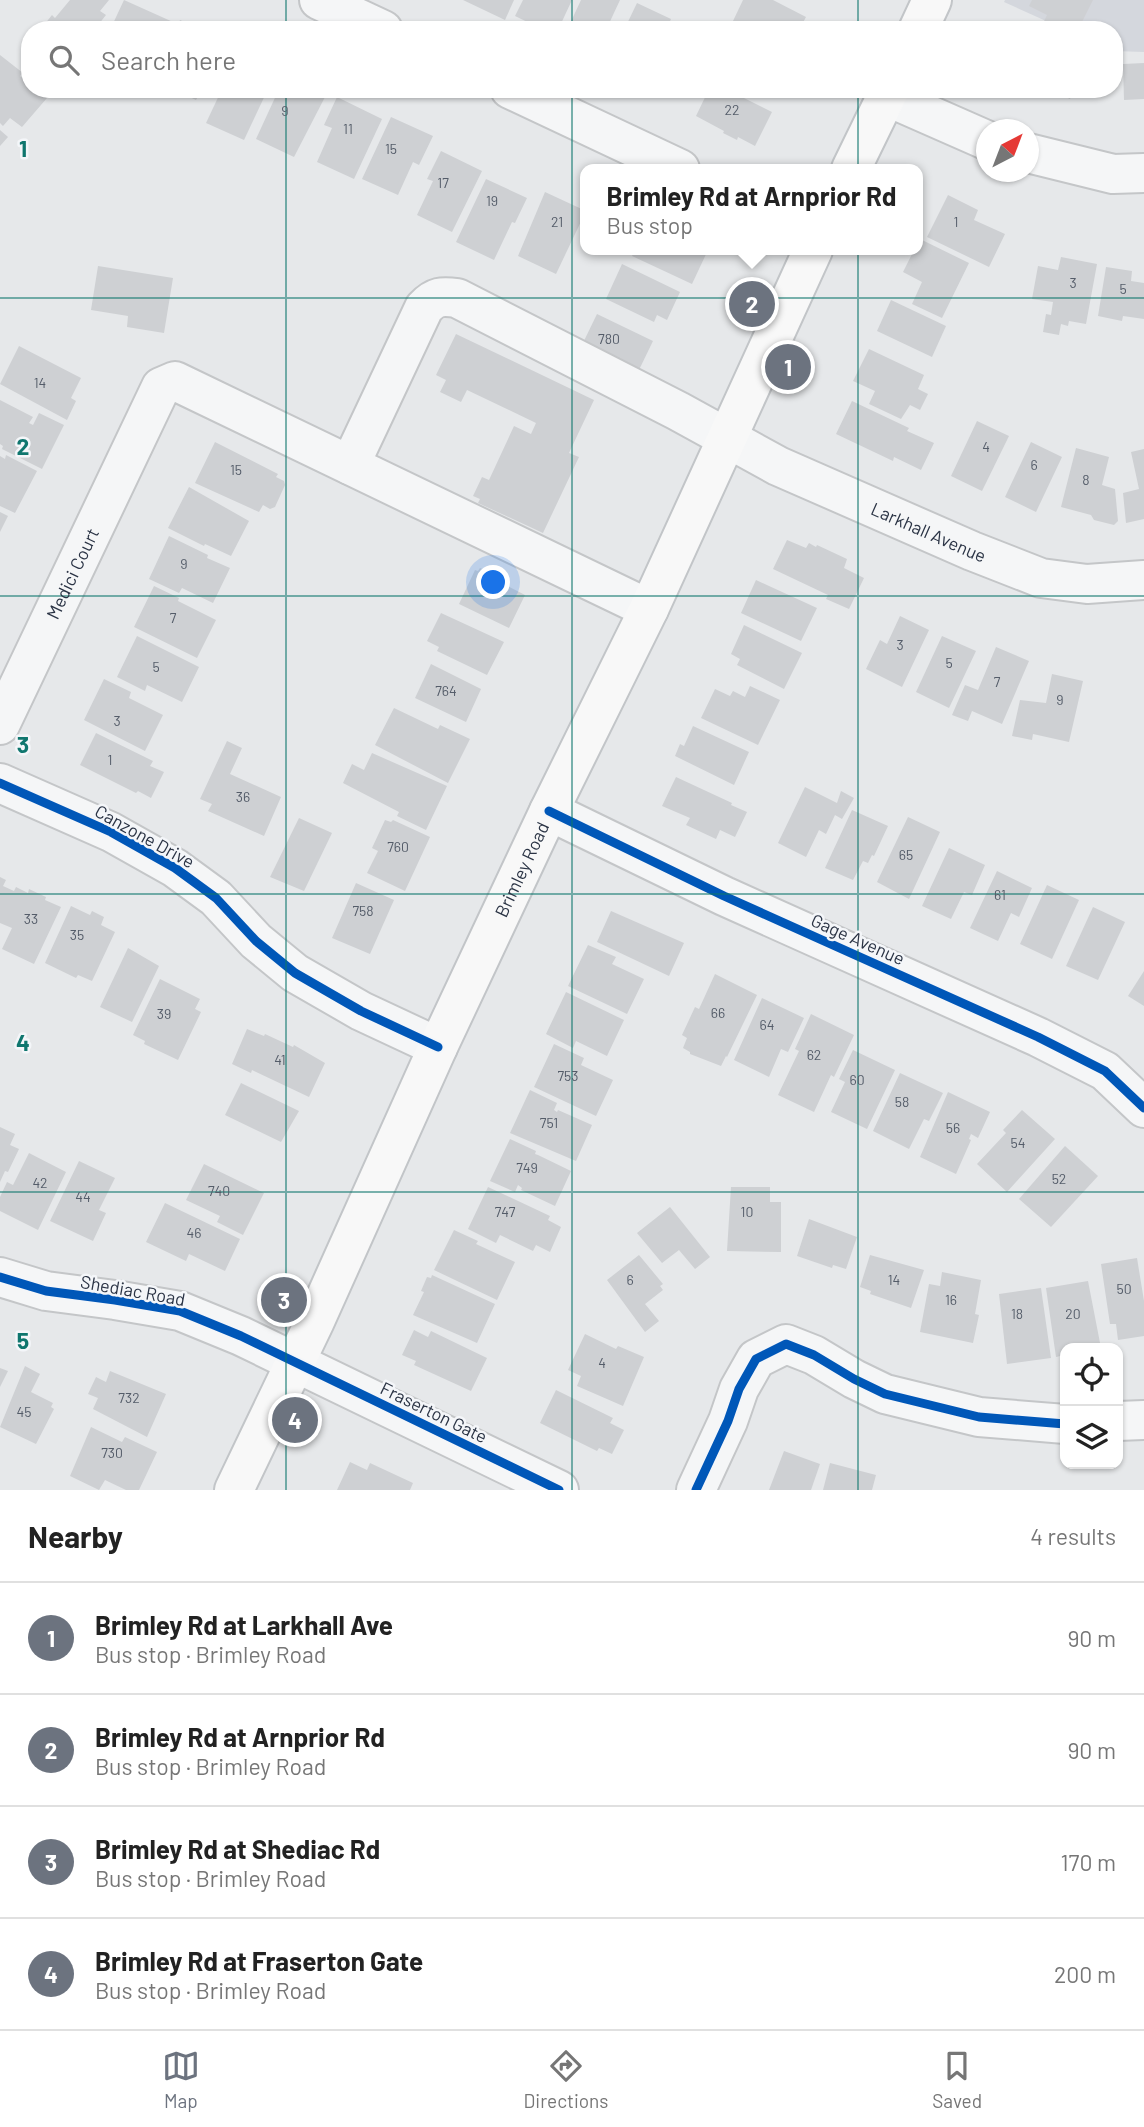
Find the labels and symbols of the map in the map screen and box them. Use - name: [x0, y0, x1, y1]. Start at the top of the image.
- house number: 22: [724, 101, 740, 118]
- house number: 9: [281, 102, 289, 119]
- north arrow: [976, 119, 1039, 182]
- house number: 11: [343, 120, 353, 137]
- text: 1: [19, 134, 27, 162]
- house number: 15: [385, 140, 397, 157]
- house number: 17: [437, 174, 449, 191]
- house number: 19: [486, 192, 498, 209]
- house number: 21: [551, 213, 563, 230]
- house number: 1: [954, 213, 958, 230]
- house number: 3: [1069, 274, 1077, 291]
- pin: 2: [729, 278, 775, 330]
- house number: 5: [1119, 280, 1127, 297]
- house number: 780: [598, 330, 620, 347]
- pin: 1: [765, 341, 811, 393]
- house number: 14: [34, 374, 46, 391]
- text: 2: [17, 432, 29, 460]
- house number: 4: [982, 438, 990, 455]
- house number: 6: [1030, 456, 1038, 473]
- house number: 15: [230, 461, 242, 478]
- house number: 8: [1082, 471, 1090, 488]
- street label: Larkhall Avenue: [868, 497, 989, 566]
- street label: Medici Court: [41, 524, 103, 622]
- house number: 9: [180, 555, 188, 572]
- your location: [476, 565, 510, 599]
- house number: 7: [170, 609, 177, 626]
- house number: 3: [896, 636, 904, 653]
- house number: 5: [945, 654, 953, 671]
- house number: 5: [152, 658, 160, 675]
- house number: 7: [994, 673, 1001, 690]
- house number: 764: [435, 682, 457, 699]
- house number: 9: [1056, 691, 1064, 708]
- house number: 3: [113, 712, 121, 729]
- text: 3: [17, 730, 29, 758]
- house number: 1: [108, 751, 112, 768]
- house number: 36: [236, 788, 250, 805]
- street label: Canzone Drive: [91, 800, 199, 872]
- street label: Brimley Road: [490, 818, 553, 921]
- house number: 760: [387, 838, 409, 855]
- house number: 65: [899, 846, 913, 863]
- house number: 61: [994, 886, 1006, 903]
- house number: 758: [352, 902, 374, 919]
- street label: Gage Avenue: [808, 909, 908, 969]
- house number: 33: [24, 910, 38, 927]
- house number: 35: [70, 926, 84, 943]
- house number: 66: [711, 1004, 725, 1021]
- house number: 39: [157, 1005, 171, 1022]
- house number: 64: [760, 1016, 774, 1033]
- text: 4: [16, 1028, 30, 1056]
- house number: 62: [807, 1046, 821, 1063]
- house number: 41: [274, 1051, 286, 1068]
- house number: 753: [557, 1067, 579, 1084]
- house number: 60: [849, 1071, 865, 1088]
- house number: 58: [895, 1093, 909, 1110]
- house number: 751: [540, 1114, 558, 1131]
- house number: 56: [946, 1119, 960, 1136]
- house number: 54: [1011, 1134, 1025, 1151]
- house number: 749: [516, 1159, 538, 1176]
- house number: 52: [1052, 1170, 1066, 1187]
- house number: 42: [32, 1174, 48, 1191]
- house number: 740: [208, 1182, 230, 1199]
- house number: 44: [75, 1188, 91, 1205]
- house number: 747: [495, 1203, 516, 1220]
- house number: 10: [741, 1203, 753, 1220]
- house number: 46: [187, 1224, 201, 1241]
- street label: Shediac Road: [79, 1270, 187, 1310]
- house number: 6: [626, 1271, 634, 1288]
- house number: 14: [888, 1271, 900, 1288]
- pin: 3: [261, 1274, 307, 1326]
- house number: 50: [1116, 1280, 1132, 1297]
- house number: 16: [945, 1291, 957, 1308]
- house number: 18: [1011, 1305, 1023, 1322]
- house number: 20: [1065, 1305, 1081, 1322]
- text: 5: [17, 1326, 29, 1354]
- house number: 4: [598, 1354, 606, 1371]
- street label: Fraserton Gate: [377, 1377, 491, 1447]
- house number: 732: [118, 1389, 140, 1406]
- pin: 4: [272, 1394, 318, 1446]
- house number: 45: [17, 1403, 31, 1420]
- house number: 730: [101, 1444, 123, 1461]

